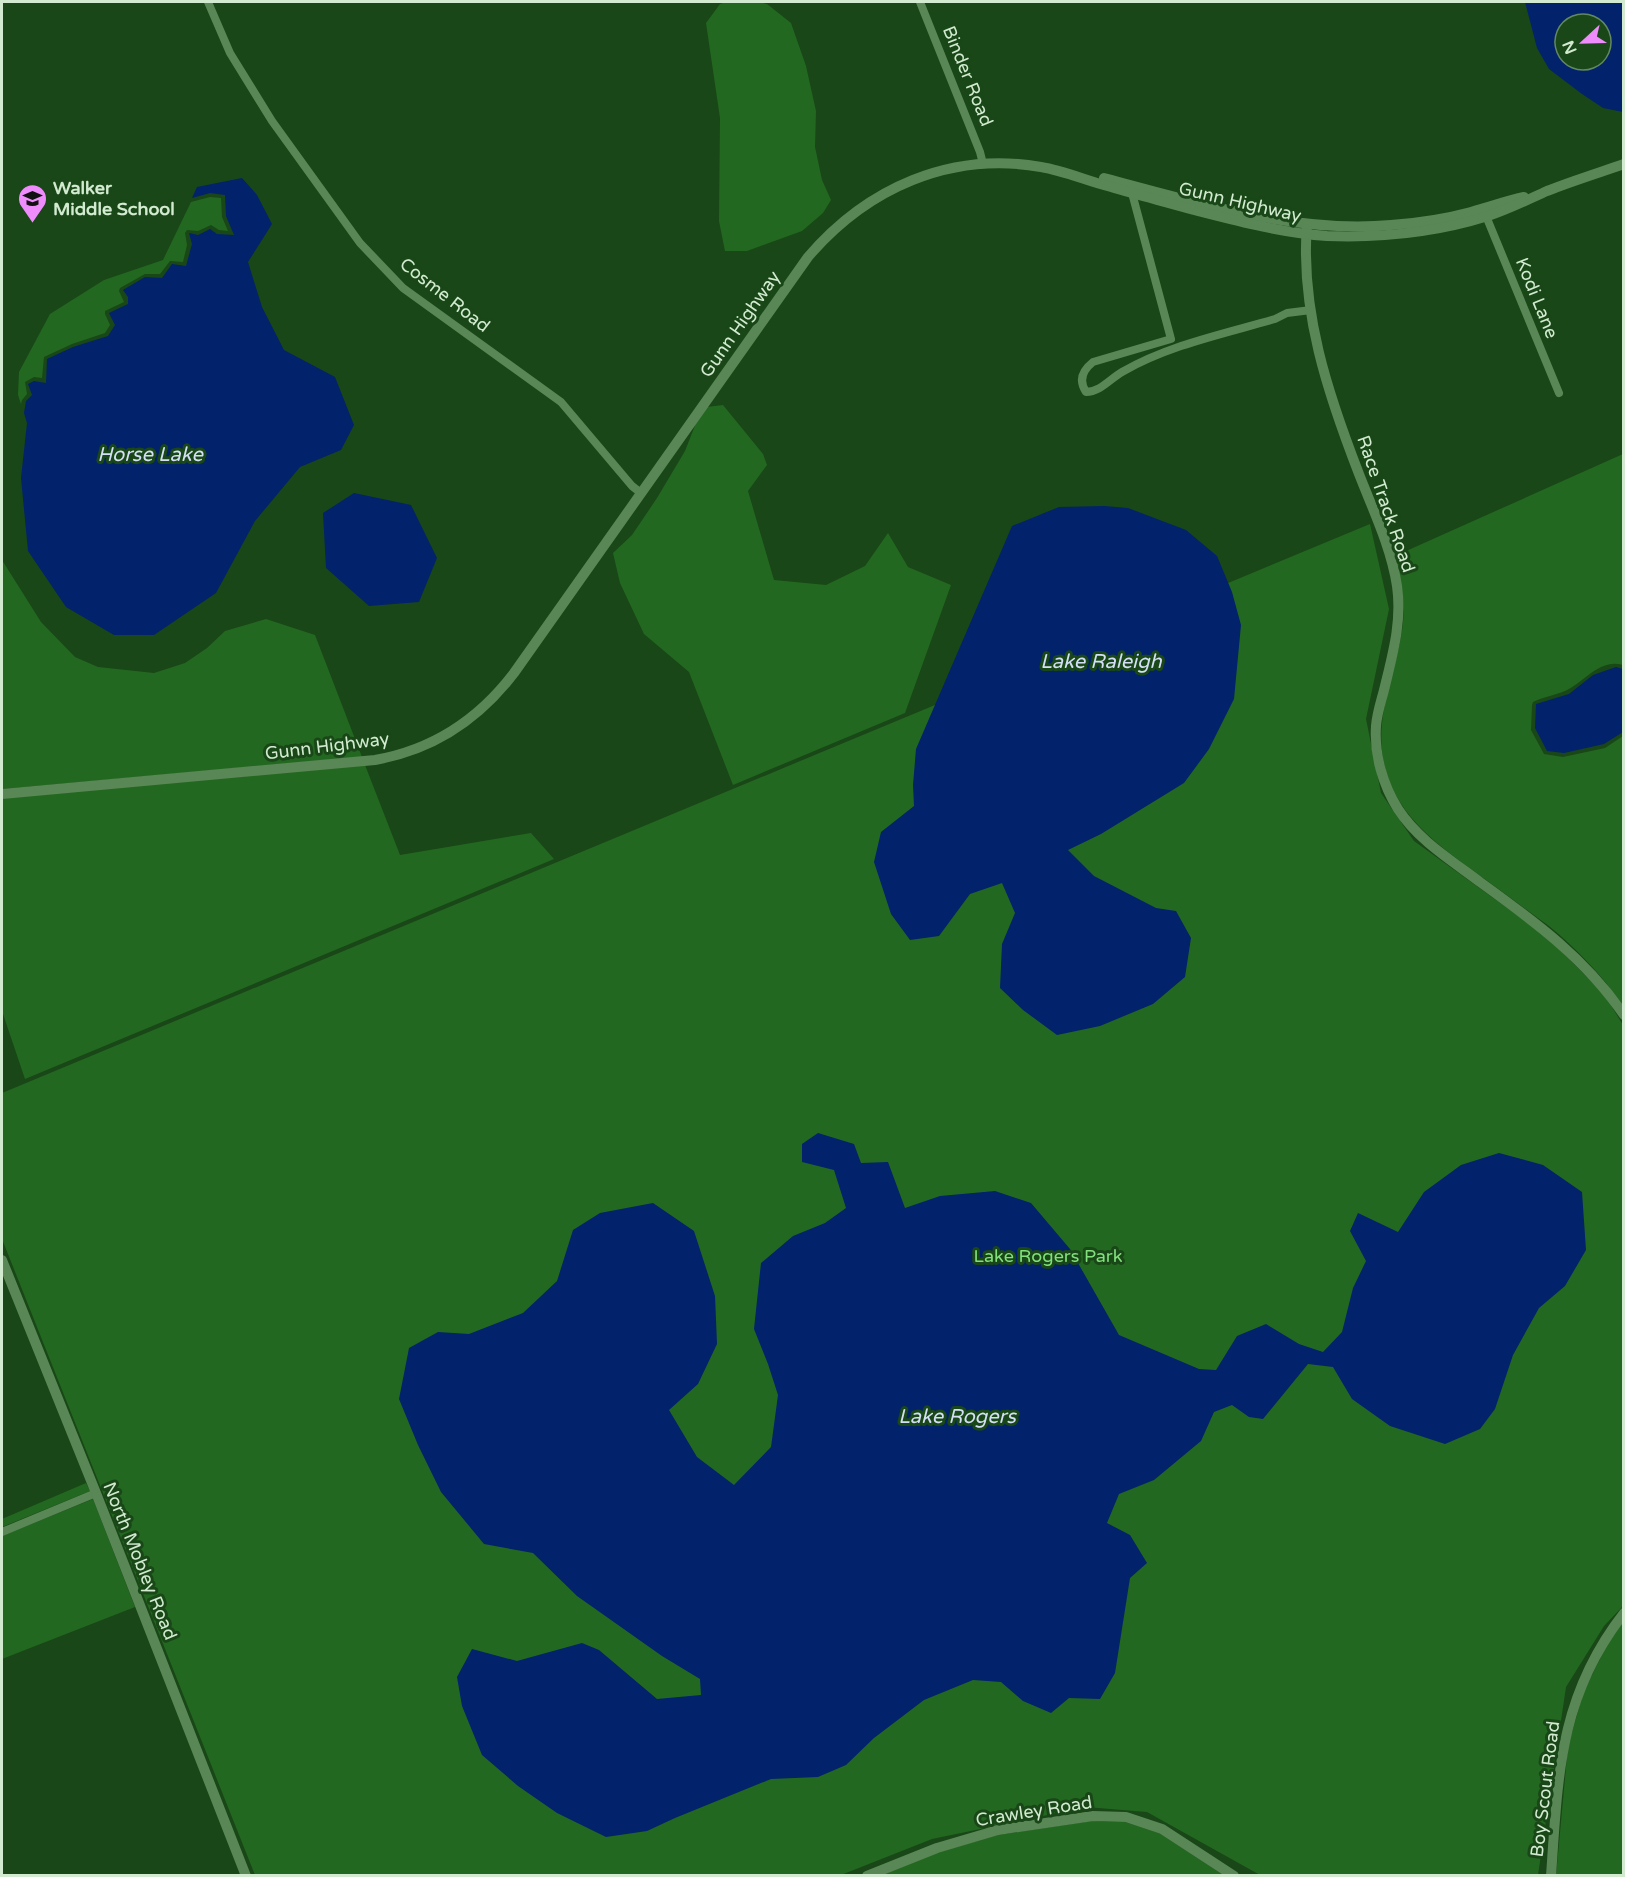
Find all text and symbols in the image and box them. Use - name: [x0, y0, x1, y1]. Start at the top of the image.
- north arrow: [1553, 12, 1613, 72]
- street label: Binder Road: [938, 23, 998, 129]
- text: N: [1558, 38, 1582, 57]
- place label: Walker Middle School: [53, 177, 175, 220]
- street label: Gunn Highway: [1177, 177, 1304, 227]
- school or university icon: Walker Middle School: [16, 182, 48, 224]
- street label: Cosme Road: [396, 253, 494, 337]
- street label: Kodi Lane: [1511, 254, 1563, 342]
- street label: Gunn Highway: [695, 266, 785, 382]
- street label: Race Track Road: [1352, 433, 1420, 575]
- water label: Horse Lake: [97, 443, 204, 467]
- water label: Lake Raleigh: [1040, 650, 1163, 674]
- street label: Gunn Highway: [264, 727, 391, 765]
- park label: Lake Rogers Park: [974, 1245, 1123, 1267]
- water label: Lake Rogers: [898, 1405, 1017, 1429]
- street label: North Mobley Road: [98, 1479, 182, 1643]
- street label: Boy Scout Road: [1526, 1720, 1564, 1858]
- street label: Crawley Road: [974, 1791, 1094, 1831]

